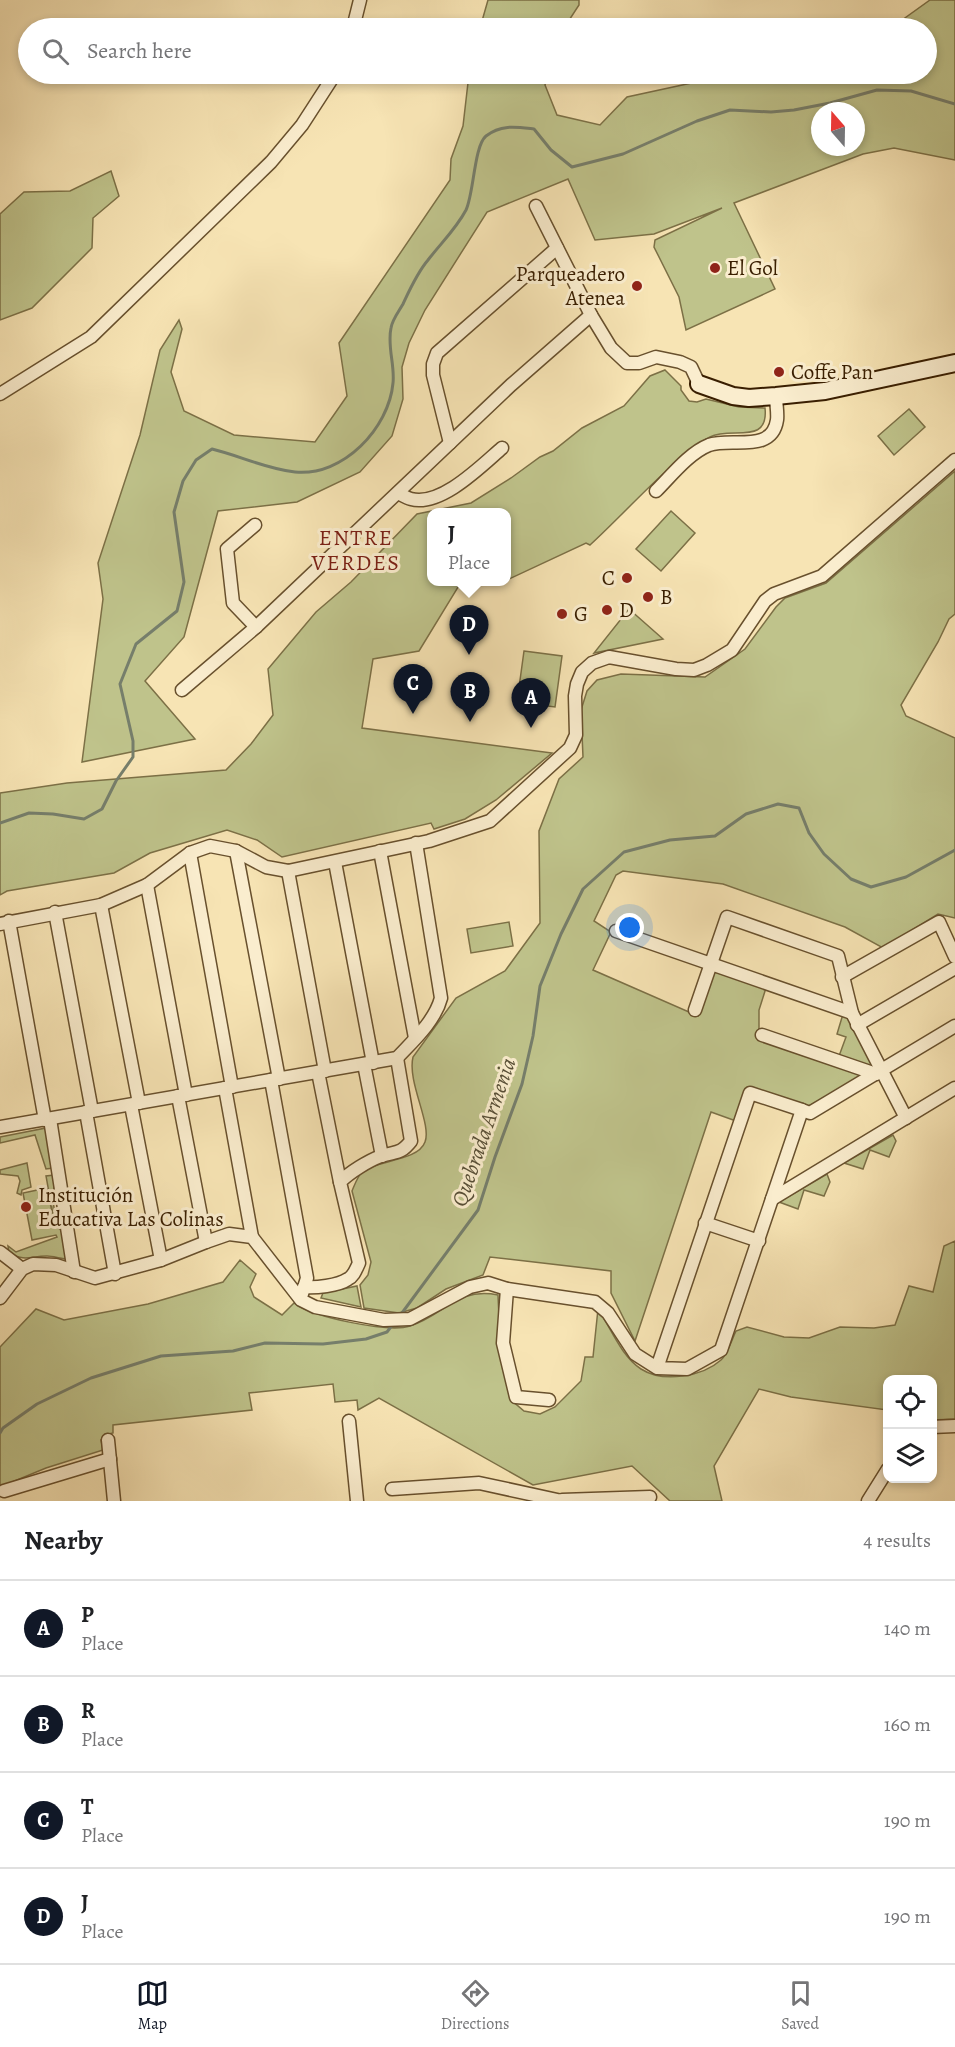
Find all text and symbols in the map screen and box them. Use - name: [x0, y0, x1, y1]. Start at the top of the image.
- search box: [18, 18, 937, 84]
- icon: search: [39, 35, 72, 68]
- text: Search here: [87, 36, 192, 66]
- north arrow: [811, 102, 865, 156]
- place label: El Gol: [727, 254, 778, 282]
- place label: Parqueadero Atenea: [516, 260, 625, 312]
- marker: El Gol: [708, 261, 722, 275]
- marker: Parqueadero Atenea: [630, 279, 644, 293]
- place label: Coffe Pan: [791, 358, 873, 386]
- marker: Coffe Pan: [772, 365, 786, 379]
- popup: [427, 508, 511, 586]
- text: J: [448, 519, 455, 549]
- district label: ENTRE VERDES: [311, 523, 401, 578]
- text: Place: [448, 549, 490, 576]
- place label: C: [602, 564, 615, 592]
- marker: C: [620, 571, 634, 585]
- place label: B: [660, 583, 673, 611]
- marker: B: [641, 590, 655, 604]
- place label: D: [619, 596, 634, 624]
- place label: G: [574, 600, 588, 628]
- marker: D: [600, 603, 614, 617]
- pin: D: [450, 606, 488, 655]
- marker: G: [555, 607, 569, 621]
- pin: C: [394, 664, 432, 714]
- pin: B: [450, 672, 490, 722]
- pin: A: [512, 678, 550, 728]
- your location: [615, 913, 644, 942]
- water label: Quebrada Armenia: [444, 1054, 523, 1211]
- place label: Institución Educativa Las Colinas: [38, 1181, 224, 1233]
- marker: Institución Educativa Las Colinas: [19, 1200, 33, 1214]
- map controls: [883, 1375, 937, 1483]
- button: locate: [883, 1375, 937, 1429]
- button: layers: [883, 1429, 937, 1483]
- text: Nearby: [24, 1523, 103, 1558]
- text: 4 results: [863, 1527, 931, 1554]
- text: P: [81, 1600, 94, 1630]
- text: A: [37, 1615, 50, 1642]
- text: 140 m: [884, 1615, 931, 1642]
- text: Place: [81, 1630, 123, 1657]
- text: R: [81, 1696, 95, 1726]
- text: B: [37, 1711, 50, 1738]
- text: 160 m: [884, 1711, 931, 1738]
- text: Place: [81, 1726, 123, 1753]
- text: T: [81, 1792, 93, 1822]
- text: C: [37, 1807, 50, 1834]
- text: 190 m: [884, 1807, 931, 1834]
- text: Place: [81, 1822, 123, 1849]
- text: J: [81, 1888, 88, 1918]
- text: D: [37, 1903, 50, 1930]
- text: 190 m: [884, 1903, 931, 1930]
- text: Place: [81, 1918, 123, 1945]
- tab: Map: [136, 1977, 169, 2035]
- tab: Directions: [441, 1977, 509, 2035]
- tab: Saved: [781, 1977, 819, 2035]

